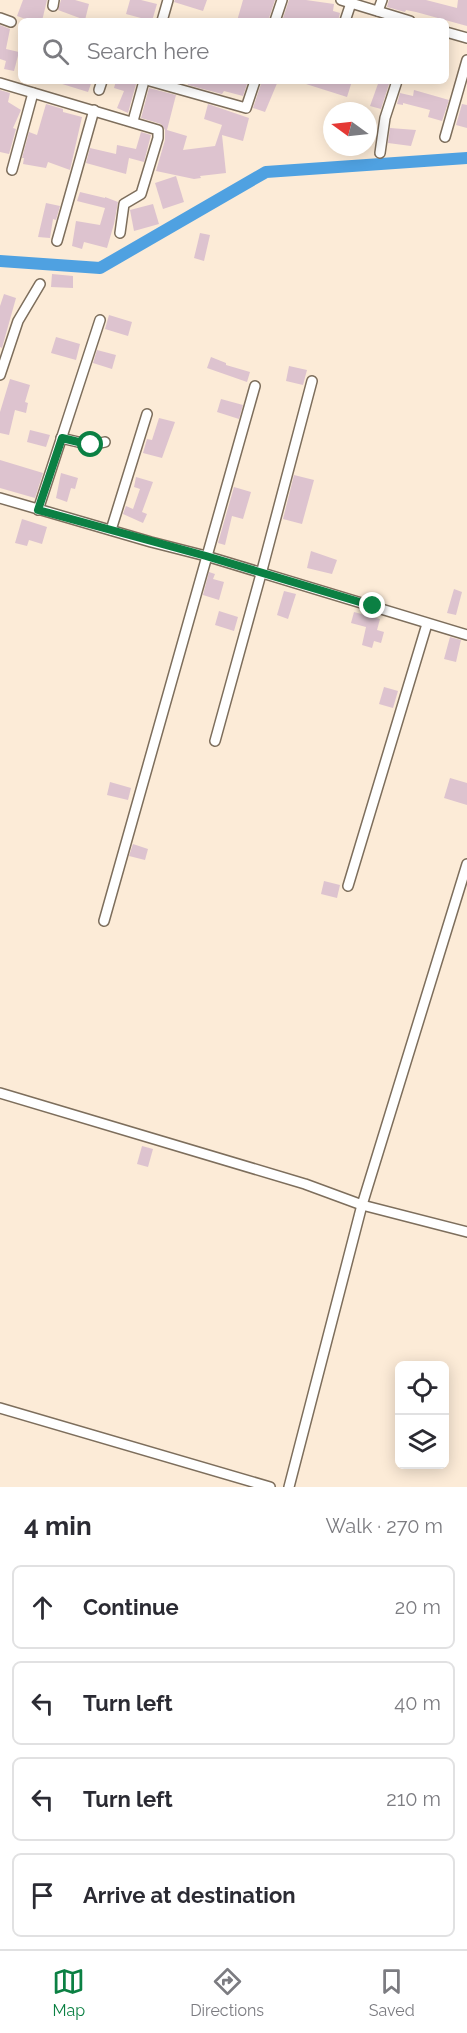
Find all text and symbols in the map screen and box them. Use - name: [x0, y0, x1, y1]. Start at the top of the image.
- search box: [18, 18, 449, 84]
- icon: search: [39, 35, 72, 68]
- text: Search here: [87, 38, 209, 64]
- north arrow: [323, 102, 377, 156]
- route start: [77, 431, 103, 457]
- route end: [359, 592, 385, 618]
- map controls: [395, 1361, 449, 1469]
- button: locate: [395, 1361, 449, 1415]
- button: layers: [395, 1415, 449, 1469]
- text: 4 min: [24, 1511, 92, 1541]
- text: Walk · 270 m: [325, 1514, 443, 1538]
- icon: ahead: [26, 1591, 59, 1624]
- text: Continue: [83, 1594, 179, 1620]
- text: 20 m: [395, 1595, 441, 1619]
- icon: left: [26, 1687, 59, 1720]
- text: Turn left: [83, 1690, 173, 1716]
- text: 40 m: [394, 1691, 441, 1715]
- icon: left: [26, 1783, 59, 1816]
- text: Turn left: [83, 1786, 173, 1812]
- text: 210 m: [386, 1787, 441, 1811]
- icon: arrive: [26, 1879, 59, 1912]
- text: Arrive at destination: [83, 1882, 296, 1908]
- tab: Map: [52, 1965, 85, 2020]
- tab: Directions: [190, 1965, 264, 2020]
- tab: Saved: [369, 1965, 415, 2020]

